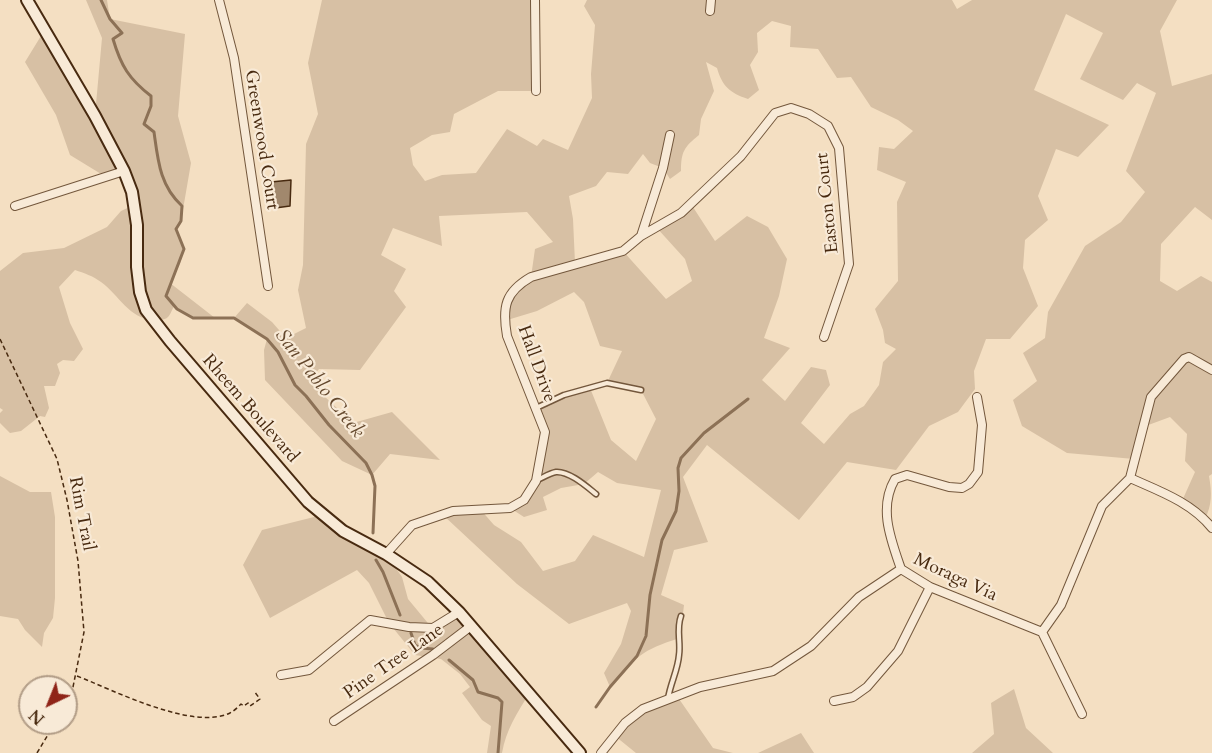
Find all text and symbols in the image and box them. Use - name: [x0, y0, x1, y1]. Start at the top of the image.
- street label: Greenwood Court: [239, 69, 283, 211]
- street label: Easton Court: [812, 152, 844, 254]
- street label: Hall Drive: [512, 323, 560, 405]
- water label: San Pablo Creek: [269, 325, 369, 443]
- street label: Rheem Boulevard: [197, 350, 303, 468]
- street label: Rim Trail: [63, 475, 99, 553]
- street label: Moraga Via: [910, 549, 1000, 607]
- street label: Pine Tree Lane: [340, 620, 448, 704]
- north arrow: [18, 675, 78, 735]
- text: N: [25, 704, 50, 729]

